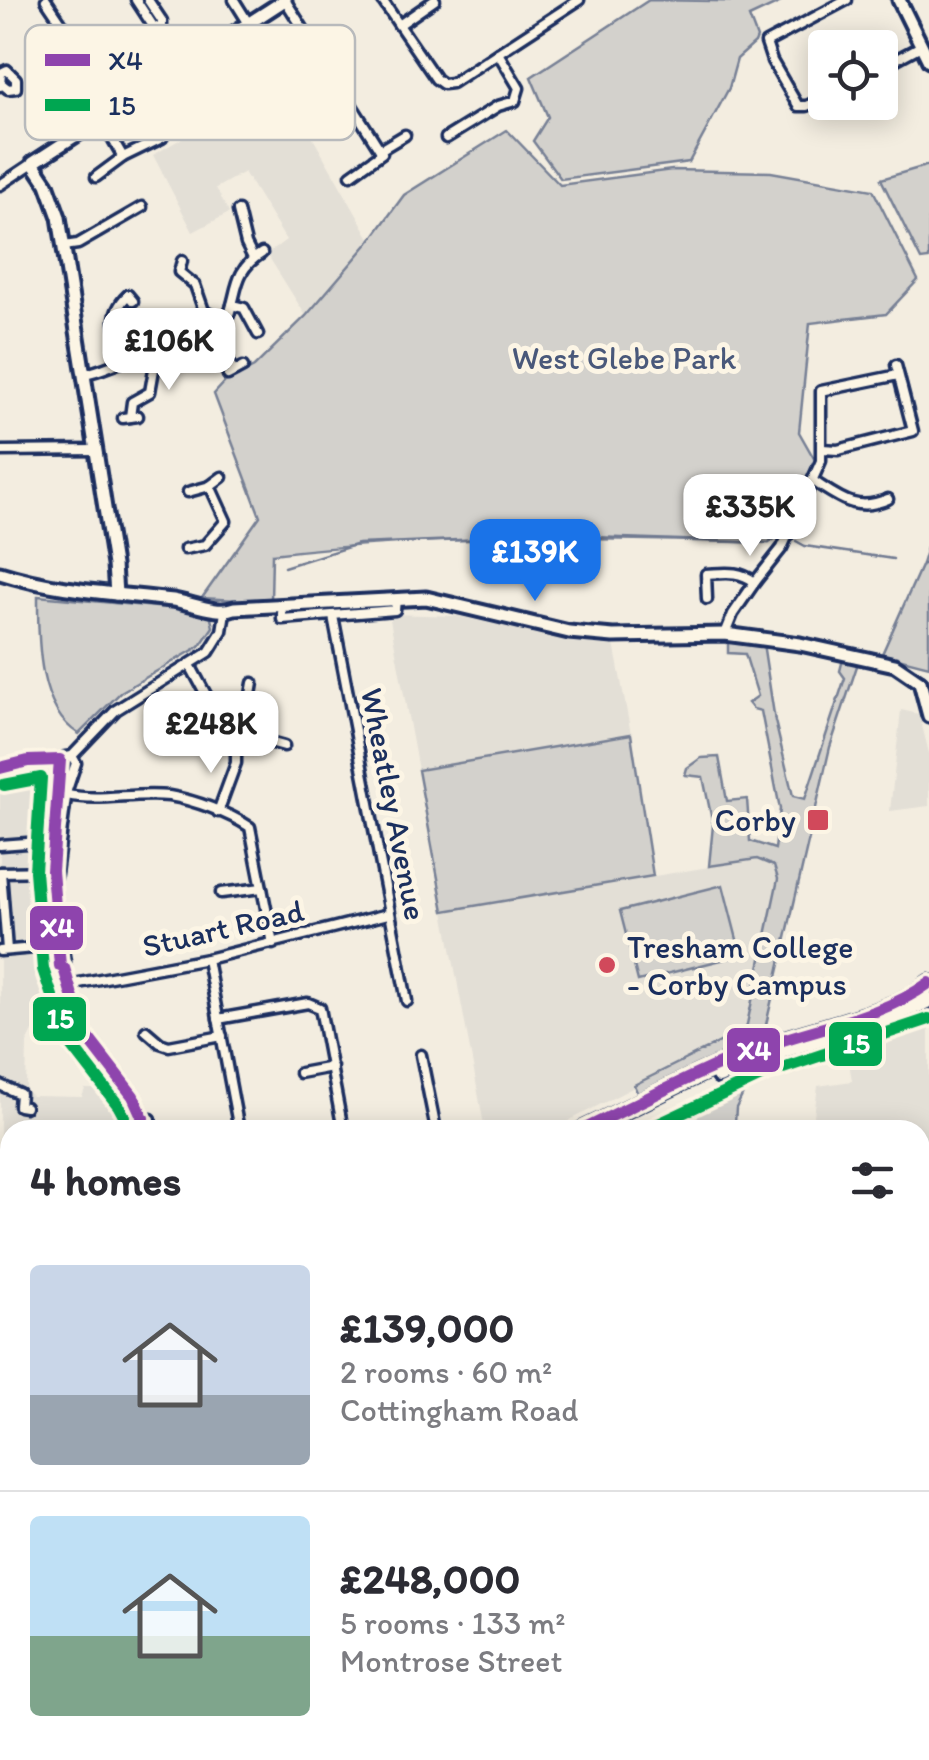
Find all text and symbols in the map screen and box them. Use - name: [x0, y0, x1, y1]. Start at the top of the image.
- legend: [25, 25, 355, 140]
- map controls: [808, 30, 898, 120]
- button: locate: [808, 30, 898, 120]
- text: X4: [108, 43, 143, 77]
- text: 15: [108, 88, 136, 122]
- pin: £106K: [99, 308, 239, 393]
- text: £106K: [124, 321, 214, 359]
- park label: West Glebe Park: [512, 339, 737, 377]
- pin: £335K: [680, 474, 820, 559]
- text: £335K: [705, 487, 795, 525]
- pin: £139K: [465, 519, 605, 604]
- text: £139K: [492, 532, 578, 570]
- street label: Wheatley Avenue: [353, 685, 435, 923]
- pin: £248K: [141, 691, 281, 776]
- text: £248K: [165, 704, 257, 742]
- place label: Corby: [715, 801, 796, 839]
- marker: Corby: [805, 807, 831, 833]
- street label: Stuart Road: [138, 891, 308, 965]
- line badge: X4: [28, 904, 85, 952]
- text: X4: [40, 910, 75, 944]
- place label: Tresham College - Corby Campus: [627, 928, 854, 1003]
- marker: Tresham College - Corby Campus: [596, 954, 618, 976]
- line badge: 15: [31, 995, 88, 1043]
- text: 15: [46, 1001, 74, 1035]
- line badge: 15: [827, 1020, 884, 1068]
- line badge: X4: [725, 1026, 782, 1074]
- text: 15: [842, 1026, 870, 1060]
- text: X4: [737, 1033, 772, 1067]
- icon: filters: [845, 1153, 900, 1208]
- text: 4 homes: [30, 1155, 181, 1206]
- text: £139,000: [340, 1302, 514, 1353]
- icon: home: [110, 1305, 230, 1425]
- text: 2 rooms · 60 m²: [340, 1353, 552, 1391]
- text: Cottingham Road: [340, 1391, 578, 1429]
- text: £248,000: [340, 1553, 520, 1604]
- icon: home: [110, 1556, 230, 1676]
- text: 5 rooms · 133 m²: [340, 1604, 565, 1642]
- text: Montrose Street: [340, 1642, 563, 1680]

